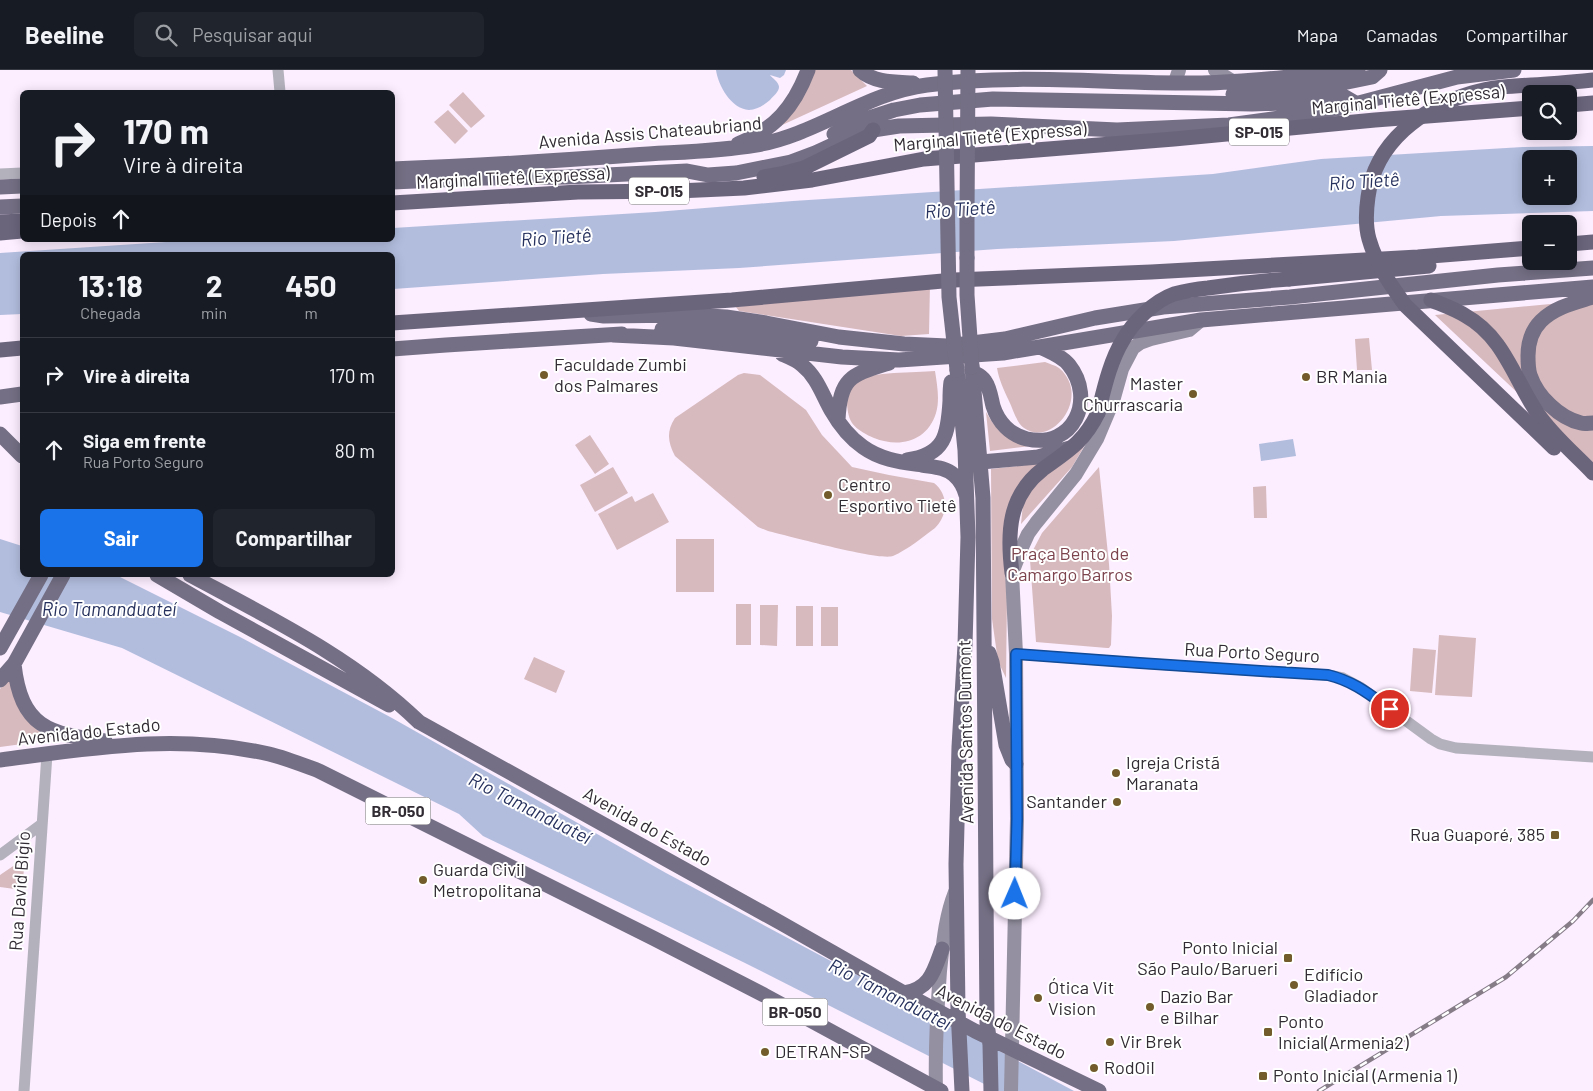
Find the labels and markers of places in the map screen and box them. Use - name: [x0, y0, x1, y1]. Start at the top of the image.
- place label: Faculdade Zumbi dos Palmares: [554, 353, 687, 396]
- place label: BR Mania: [1316, 365, 1387, 387]
- marker: Faculdade Zumbi dos Palmares: [538, 369, 550, 381]
- marker: BR Mania: [1300, 371, 1312, 383]
- place label: Master Churrascaria: [1083, 372, 1183, 415]
- marker: Master Churrascaria: [1187, 388, 1199, 400]
- place label: Centro Esportivo Tietê: [838, 473, 957, 516]
- marker: Centro Esportivo Tietê: [822, 489, 834, 501]
- pin: [1369, 688, 1411, 730]
- place label: Igreja Cristã Maranata: [1126, 751, 1220, 794]
- marker: Igreja Cristã Maranata: [1110, 767, 1122, 779]
- place label: Santander: [1026, 790, 1107, 812]
- marker: Santander: [1111, 796, 1123, 808]
- place label: Rua Guaporé, 385: [1410, 823, 1545, 845]
- marker: Rua Guaporé, 385: [1549, 829, 1561, 841]
- place label: Guarda Civil Metropolitana: [433, 858, 541, 901]
- marker: Guarda Civil Metropolitana: [417, 874, 429, 886]
- place label: Ponto Inicial São Paulo/Barueri: [1137, 936, 1278, 979]
- marker: Ponto Inicial São Paulo/Barueri: [1282, 952, 1294, 964]
- place label: Edifício Gladiador: [1304, 963, 1379, 1006]
- place label: Ótica Vit Vision: [1048, 976, 1114, 1019]
- marker: Edifício Gladiador: [1288, 979, 1300, 991]
- place label: Dazio Bar e Bilhar: [1160, 985, 1234, 1028]
- marker: Ótica Vit Vision: [1032, 992, 1044, 1004]
- marker: Dazio Bar e Bilhar: [1144, 1001, 1156, 1013]
- place label: Ponto Inicial(Armenia2): [1278, 1010, 1409, 1053]
- marker: Ponto Inicial(Armenia2): [1262, 1026, 1274, 1038]
- place label: Vir Brek: [1120, 1030, 1182, 1052]
- marker: Vir Brek: [1104, 1036, 1116, 1048]
- place label: DETRAN-SP: [775, 1040, 870, 1062]
- marker: DETRAN-SP: [759, 1046, 771, 1058]
- place label: RodOil: [1104, 1056, 1155, 1078]
- marker: RodOil: [1088, 1062, 1100, 1074]
- place label: Ponto Inicial (Armenia 1): [1273, 1064, 1457, 1086]
- marker: Ponto Inicial (Armenia 1): [1257, 1070, 1269, 1082]

